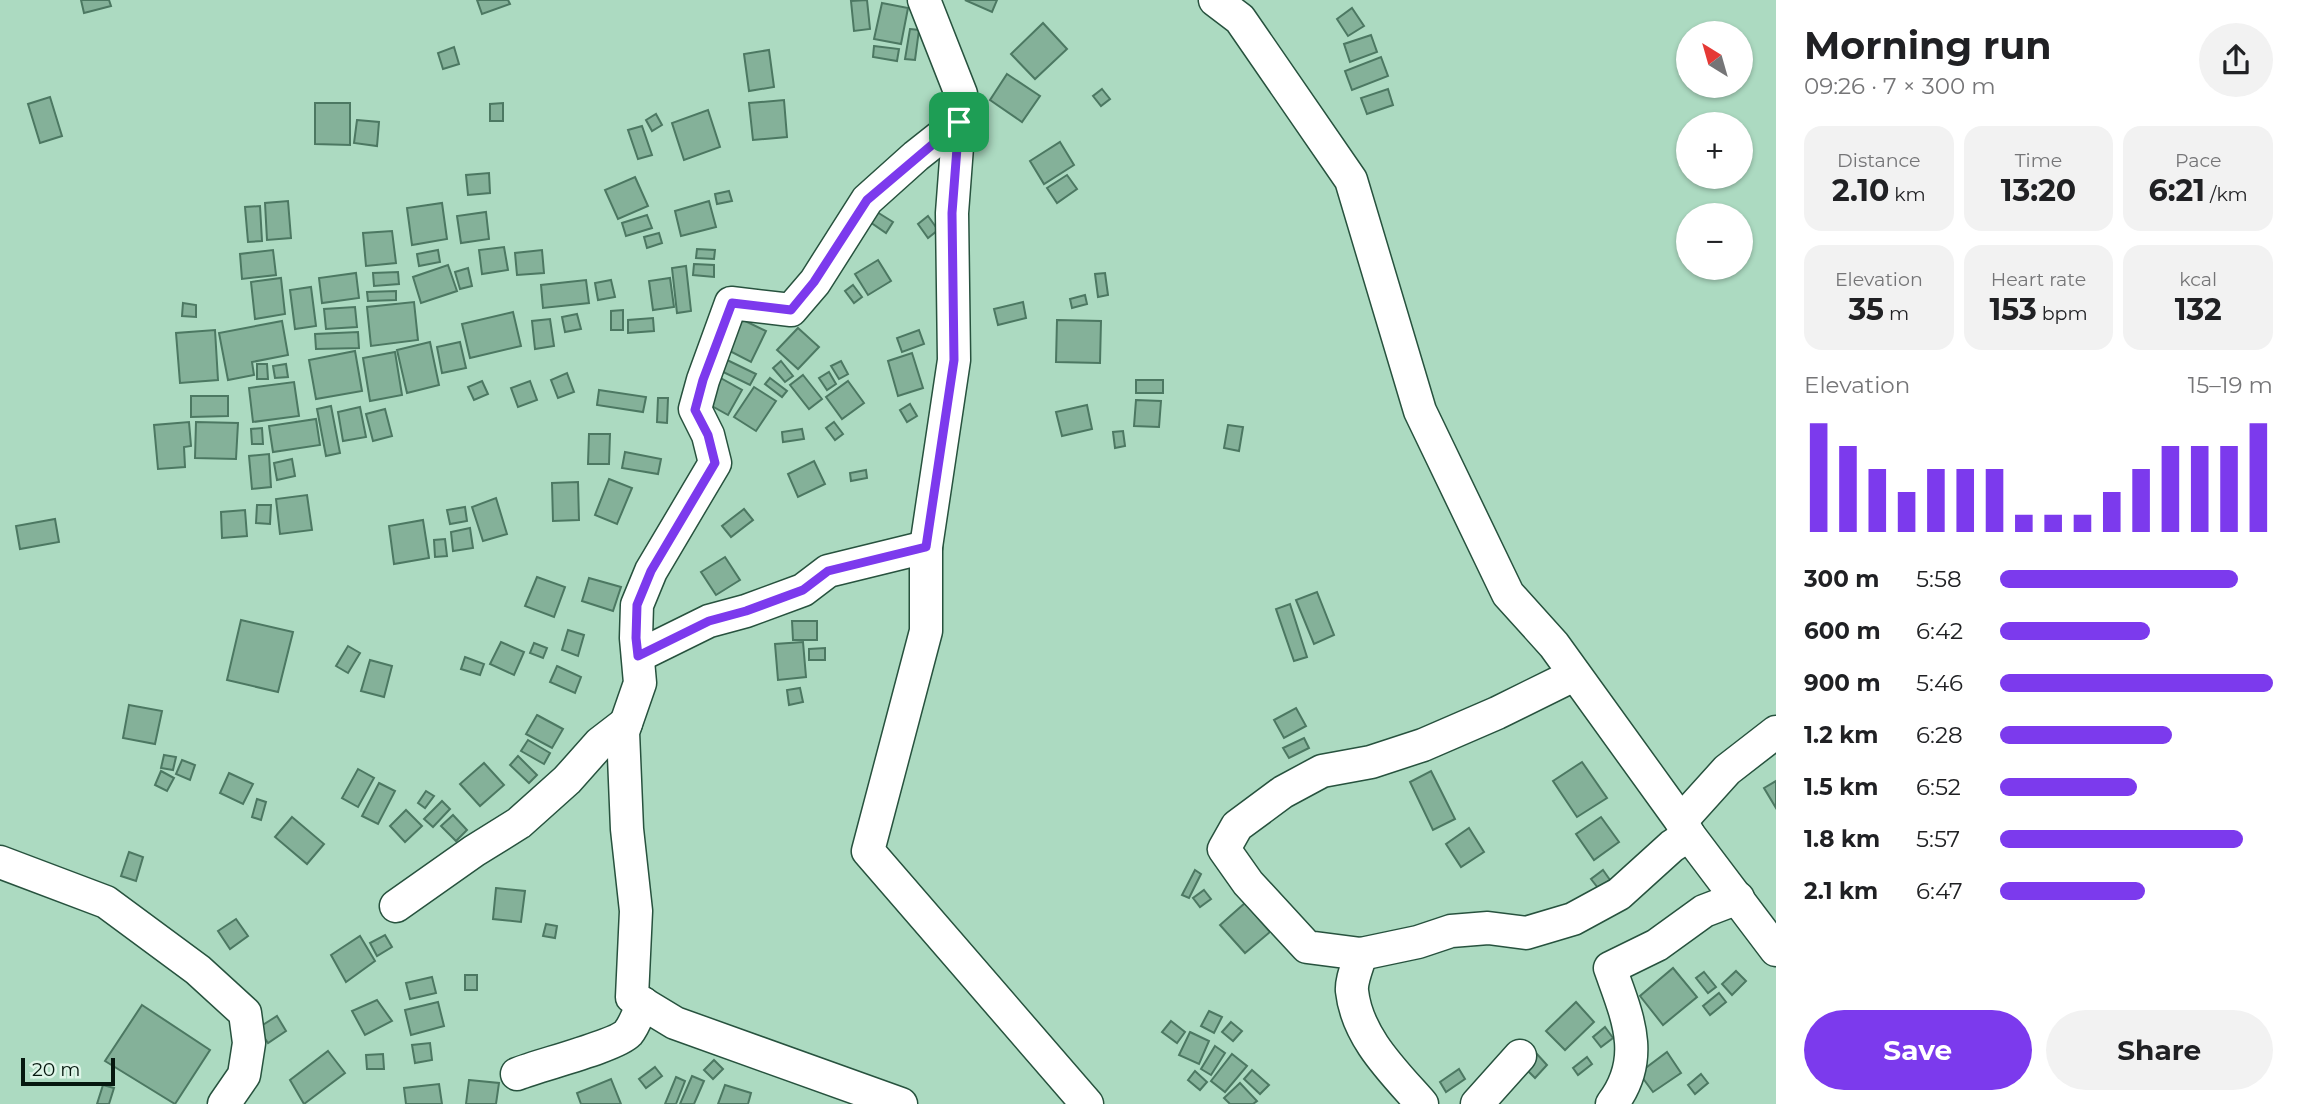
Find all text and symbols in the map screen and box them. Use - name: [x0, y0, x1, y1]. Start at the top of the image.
- north arrow: [1676, 21, 1754, 98]
- map controls: [1676, 21, 1753, 280]
- text: Morning run: [1804, 22, 2052, 69]
- button: share: [2199, 23, 2273, 97]
- text: 09:26 · 7 × 300 m: [1804, 72, 1996, 100]
- pin: [929, 92, 989, 152]
- icon: arrive: [940, 103, 978, 141]
- button: +: [1676, 112, 1753, 189]
- text: Distance: [1837, 149, 1921, 172]
- text: Time: [2015, 149, 2062, 172]
- text: Pace: [2175, 149, 2221, 172]
- text: 2.10: [1832, 172, 1889, 209]
- text: 13:20: [2001, 172, 2076, 209]
- text: 6:21: [2149, 172, 2205, 209]
- text: km: [1889, 183, 1926, 206]
- text: /km: [2205, 183, 2248, 206]
- button: −: [1676, 203, 1753, 280]
- text: Elevation: [1835, 268, 1923, 291]
- text: Heart rate: [1991, 268, 2086, 291]
- text: kcal: [2179, 268, 2217, 291]
- text: 35: [1849, 291, 1884, 328]
- text: 153: [1989, 291, 2037, 328]
- text: 132: [2175, 291, 2222, 328]
- text: m: [1884, 302, 1909, 325]
- text: bpm: [2037, 302, 2088, 325]
- text: Elevation: [1804, 371, 1910, 399]
- text: 15–19 m: [2188, 371, 2273, 399]
- text: 300 m: [1804, 565, 1880, 593]
- text: 5:58: [1916, 565, 1962, 593]
- text: 600 m: [1804, 617, 1881, 645]
- text: 6:42: [1916, 617, 1963, 645]
- text: 900 m: [1804, 669, 1881, 697]
- text: 5:46: [1916, 669, 1963, 697]
- text: 1.2 km: [1804, 721, 1878, 749]
- text: 6:28: [1916, 721, 1963, 749]
- text: 1.5 km: [1804, 773, 1878, 801]
- text: 6:52: [1916, 773, 1961, 801]
- text: 1.8 km: [1804, 825, 1880, 853]
- text: 5:57: [1916, 825, 1960, 853]
- text: 2.1 km: [1804, 877, 1878, 905]
- text: 6:47: [1916, 877, 1963, 905]
- button: Save: [1804, 1010, 2032, 1090]
- button: Share: [2046, 1010, 2273, 1090]
- scale bar: [21, 1055, 116, 1087]
- text: 20 m: [32, 1058, 80, 1081]

